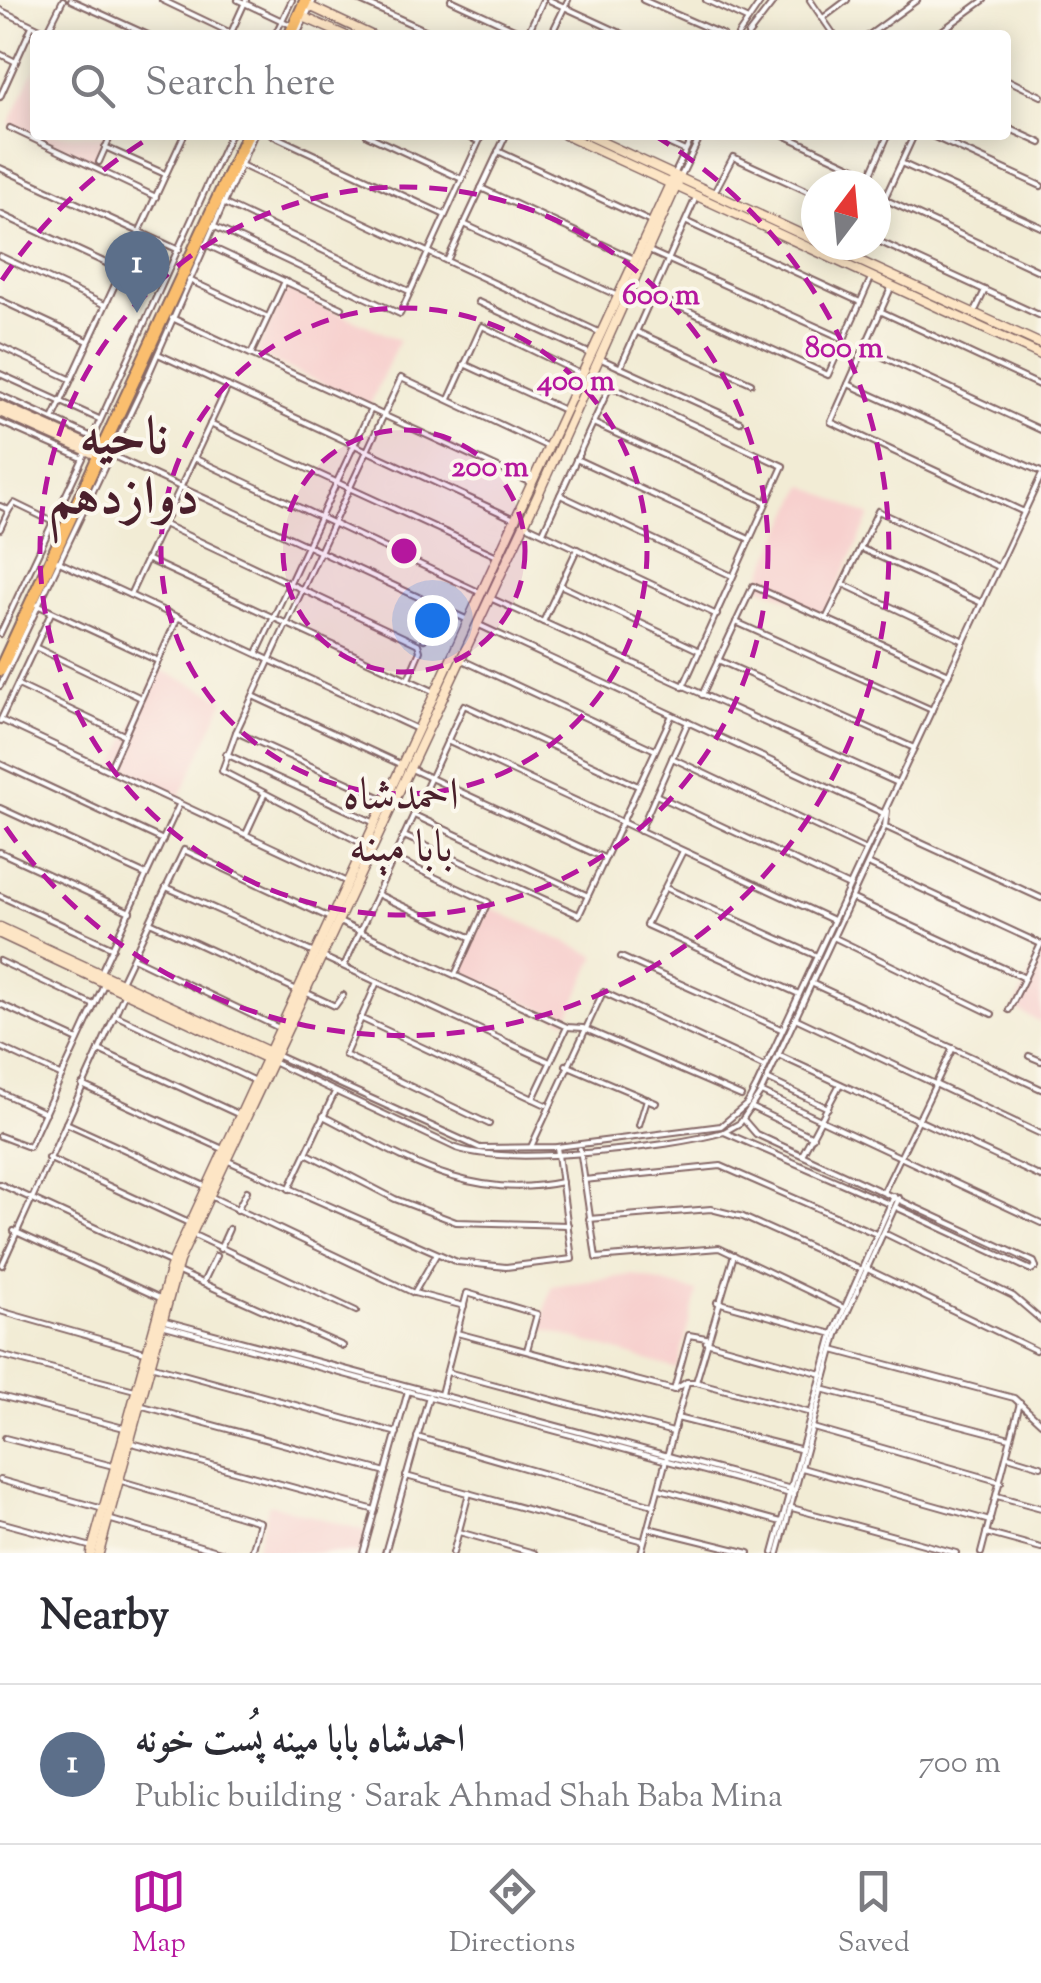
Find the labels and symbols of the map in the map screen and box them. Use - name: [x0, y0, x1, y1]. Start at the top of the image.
- north arrow: [801, 170, 891, 260]
- pin: 1: [104, 230, 170, 313]
- text: 600 m: [622, 275, 700, 318]
- text: 800 m: [805, 328, 883, 371]
- text: 400 m: [536, 361, 615, 404]
- district label: ناحیه دوازدهم: [49, 403, 199, 544]
- text: 200 m: [452, 447, 529, 490]
- centre of rings: [386, 533, 422, 569]
- your location: [407, 595, 458, 646]
- district label: احمدشاه بابا مېنه: [343, 766, 459, 883]

